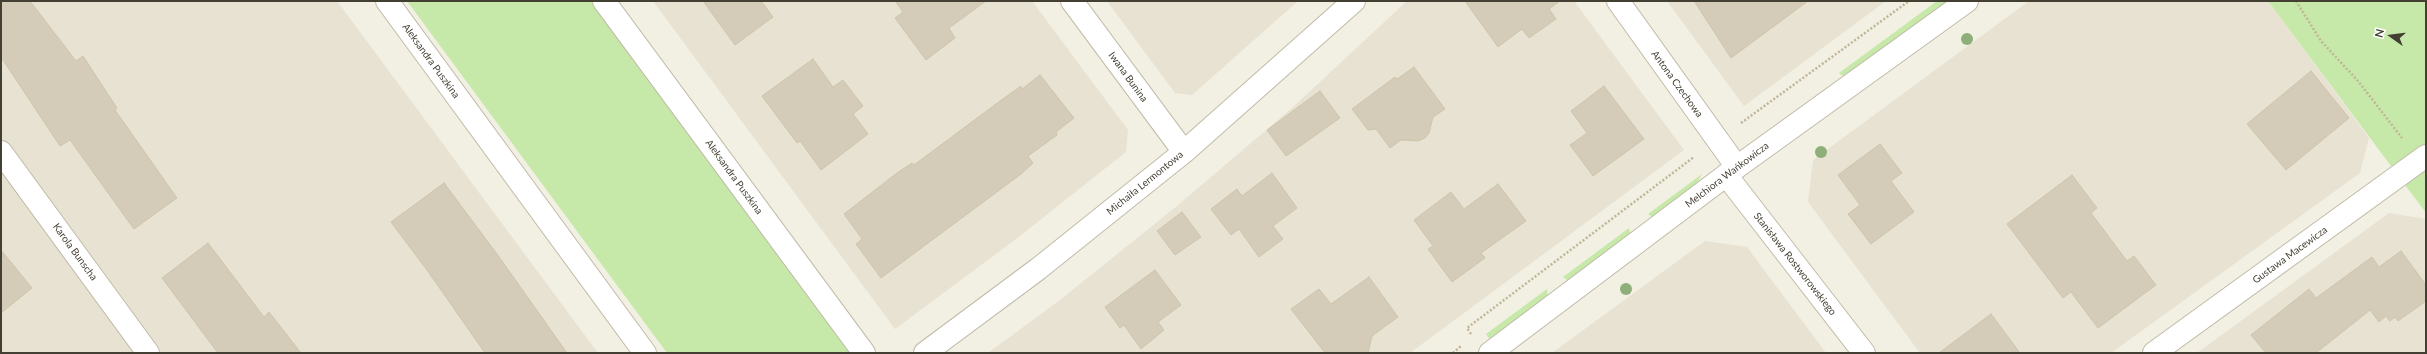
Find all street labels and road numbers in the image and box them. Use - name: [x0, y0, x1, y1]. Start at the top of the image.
- street label: Aleksandra Puszkina: [400, 21, 462, 101]
- street label: Antona Czechowa: [1649, 48, 1705, 120]
- street label: Iwana Bunina: [1106, 50, 1150, 104]
- street label: Aleksandra Puszkina: [703, 137, 765, 217]
- street label: Melchiora Wańkowicza: [1683, 140, 1771, 210]
- street label: Michaiła Lermontowa: [1104, 148, 1186, 218]
- street label: Stanisława Rostworowskiego: [1751, 210, 1839, 318]
- street label: Karola Bunscha: [50, 221, 100, 283]
- street label: Gustawa Macewicza: [2250, 224, 2330, 286]

